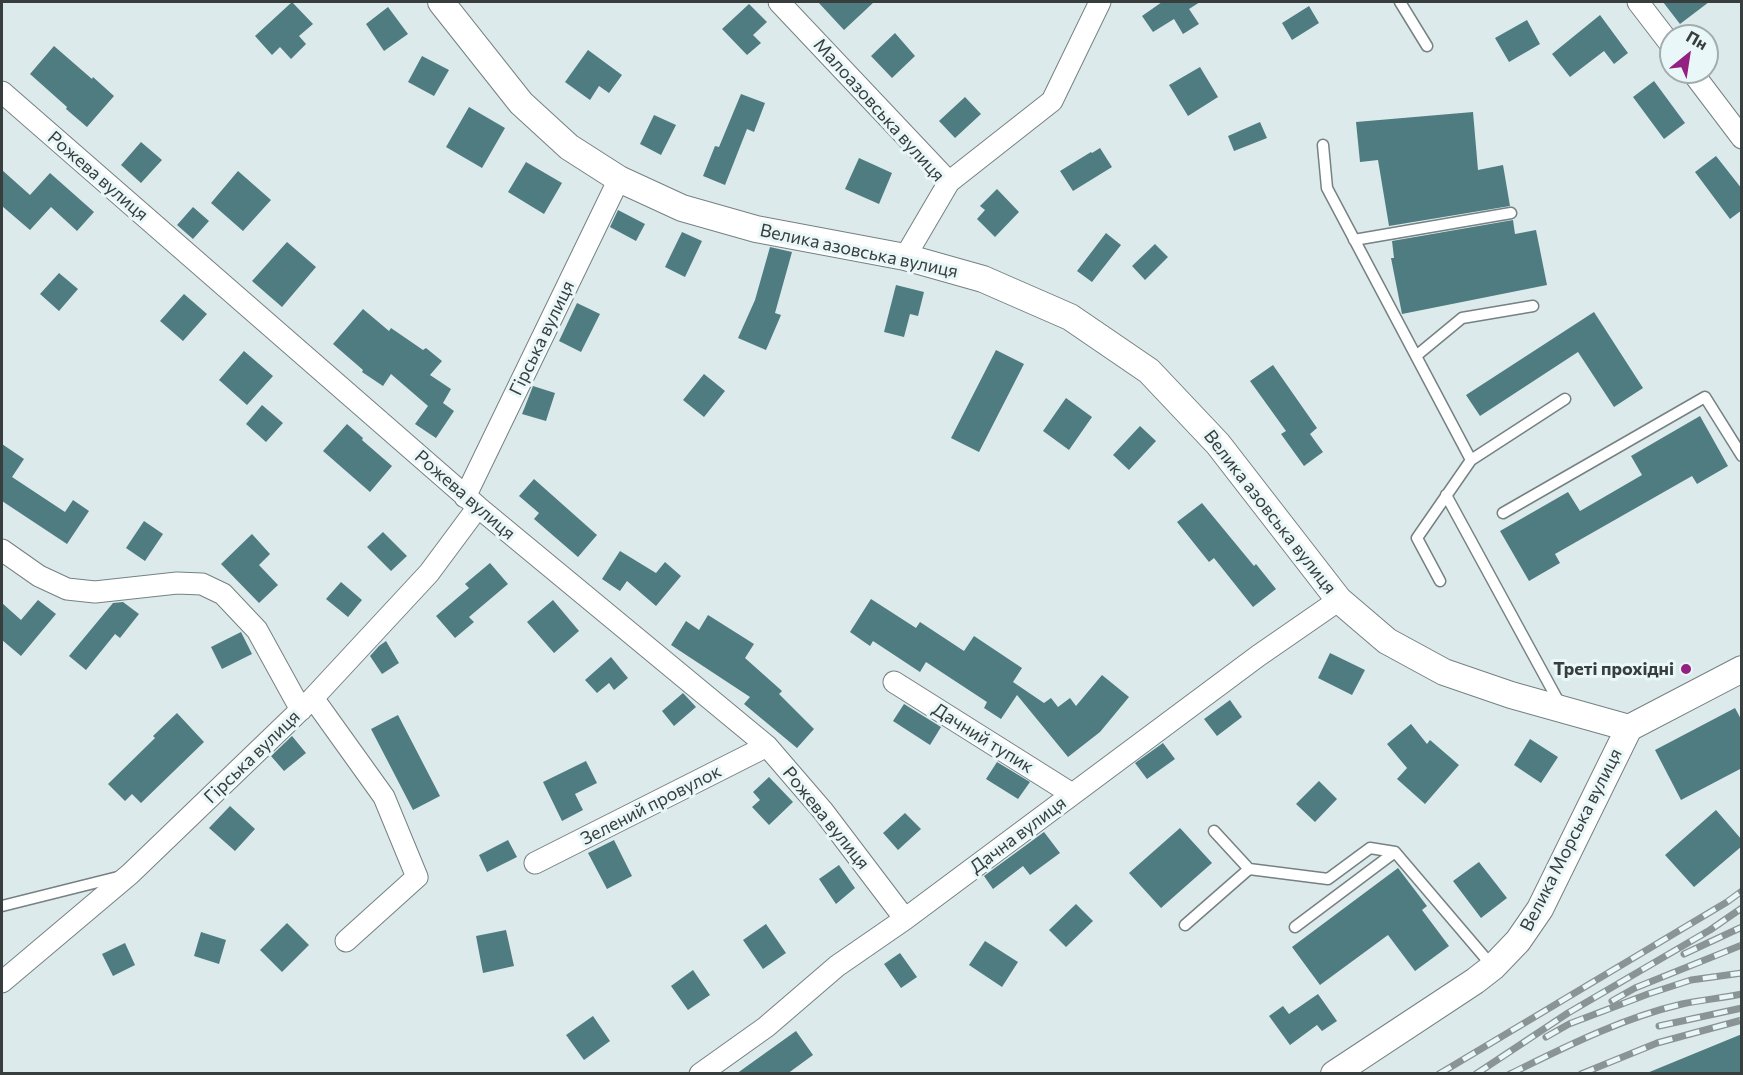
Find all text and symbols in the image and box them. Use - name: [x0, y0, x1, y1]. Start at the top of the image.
- north arrow: [1659, 24, 1719, 84]
- text: Пн: [1683, 26, 1711, 53]
- street label: Малоазовська вулиця: [809, 34, 949, 186]
- street label: Рожева вулиця: [43, 127, 153, 225]
- street label: Велика азовська вулиця: [758, 219, 960, 283]
- street label: Гірська вулиця: [505, 277, 579, 399]
- street label: Велика азовська вулиця: [1199, 426, 1341, 598]
- street label: Рожева вулиця: [410, 446, 520, 544]
- place label: Треті прохідні: [1553, 658, 1674, 680]
- marker: Треті прохідні: [1679, 662, 1693, 676]
- street label: Дачний тупик: [928, 698, 1038, 778]
- street label: Гірська вулиця: [200, 706, 304, 808]
- street label: Велика Морська вулиця: [1515, 745, 1627, 935]
- street label: Зелений провулок: [577, 760, 725, 850]
- street label: Рожева вулиця: [778, 762, 874, 874]
- street label: Дачна вулиця: [966, 792, 1070, 878]

